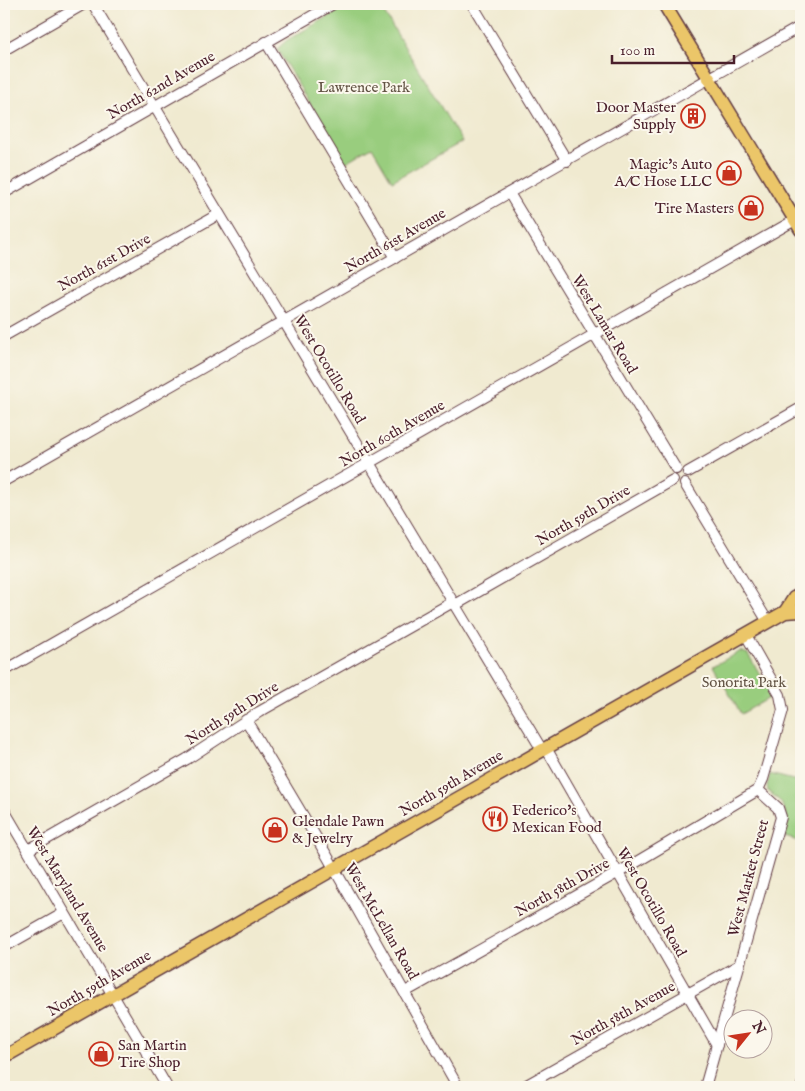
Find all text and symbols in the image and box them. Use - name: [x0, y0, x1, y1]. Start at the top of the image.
- scale bar: [612, 32, 735, 64]
- text: 100 m: [620, 41, 656, 60]
- street label: North 62nd Avenue: [104, 47, 218, 124]
- park label: Lawrence Park: [318, 78, 411, 97]
- place label: Door Master Supply: [596, 98, 677, 134]
- building icon: Door Master Supply: [680, 103, 706, 129]
- place label: Magic's Auto A/C Hose LLC: [614, 155, 712, 191]
- shop icon: Magic's Auto A/C Hose LLC: [716, 160, 742, 186]
- shop icon: Tire Masters: [738, 195, 764, 221]
- place label: Tire Masters: [655, 199, 734, 218]
- street label: North 61st Avenue: [341, 204, 449, 277]
- street label: North 61st Drive: [55, 229, 154, 296]
- street label: West Lamar Road: [568, 271, 642, 378]
- street label: West Ocotillo Road: [290, 311, 370, 428]
- street label: North 60th Avenue: [336, 396, 448, 471]
- street label: North 59th Drive: [533, 481, 634, 550]
- park label: Sonorita Park: [702, 673, 787, 692]
- street label: North 59th Drive: [182, 677, 282, 750]
- street label: North 59th Avenue: [396, 746, 507, 821]
- place label: Federico's Mexican Food: [512, 801, 603, 837]
- restaurant icon: Federico's Mexican Food: [482, 806, 508, 832]
- place label: Glendale Pawn & Jewelry: [292, 812, 384, 848]
- shop icon: Glendale Pawn & Jewelry: [262, 817, 288, 843]
- street label: West Market Street: [724, 817, 773, 939]
- street label: West Maryland Avenue: [23, 823, 113, 956]
- street label: West Ocotillo Road: [612, 844, 691, 961]
- street label: North 58th Drive: [512, 854, 613, 921]
- street label: West McLellan Road: [340, 859, 423, 984]
- street label: North 59th Avenue: [44, 946, 155, 1021]
- street label: North 58th Avenue: [568, 977, 679, 1050]
- north arrow: [722, 1008, 772, 1058]
- text: N: [747, 1017, 769, 1038]
- place label: San Martin Tire Shop: [118, 1036, 187, 1072]
- shop icon: San Martin Tire Shop: [88, 1041, 114, 1067]

